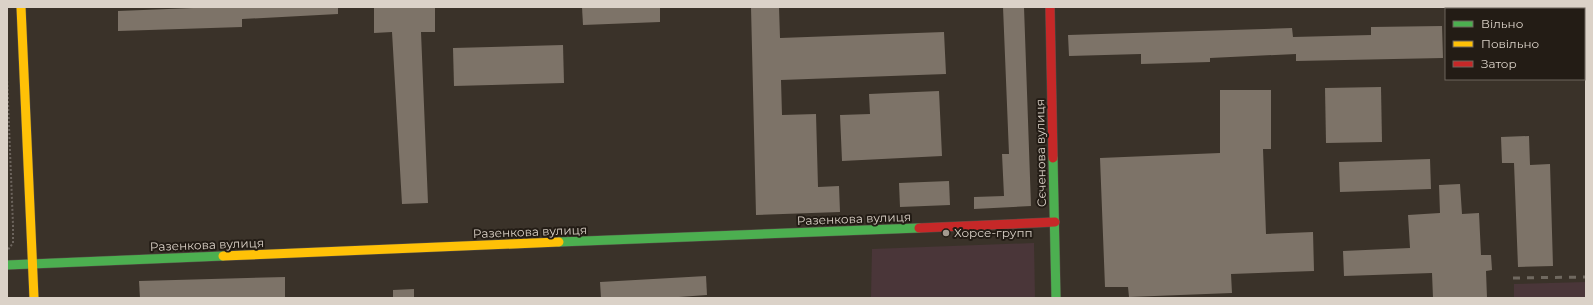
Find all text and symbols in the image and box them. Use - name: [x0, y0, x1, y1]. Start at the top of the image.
- legend: [1445, 8, 1585, 80]
- text: Вільно: [1481, 16, 1524, 31]
- text: Повільно: [1481, 36, 1540, 51]
- text: Затор: [1481, 56, 1517, 71]
- street label: Сєченова вулиця: [1032, 99, 1049, 207]
- street label: Разенкова вулиця: [797, 209, 911, 228]
- street label: Разенкова вулиця: [473, 222, 587, 241]
- place label: Хорсе-групп: [954, 225, 1033, 240]
- marker: Хорсе-групп: [941, 228, 951, 238]
- street label: Разенкова вулиця: [150, 235, 264, 254]

